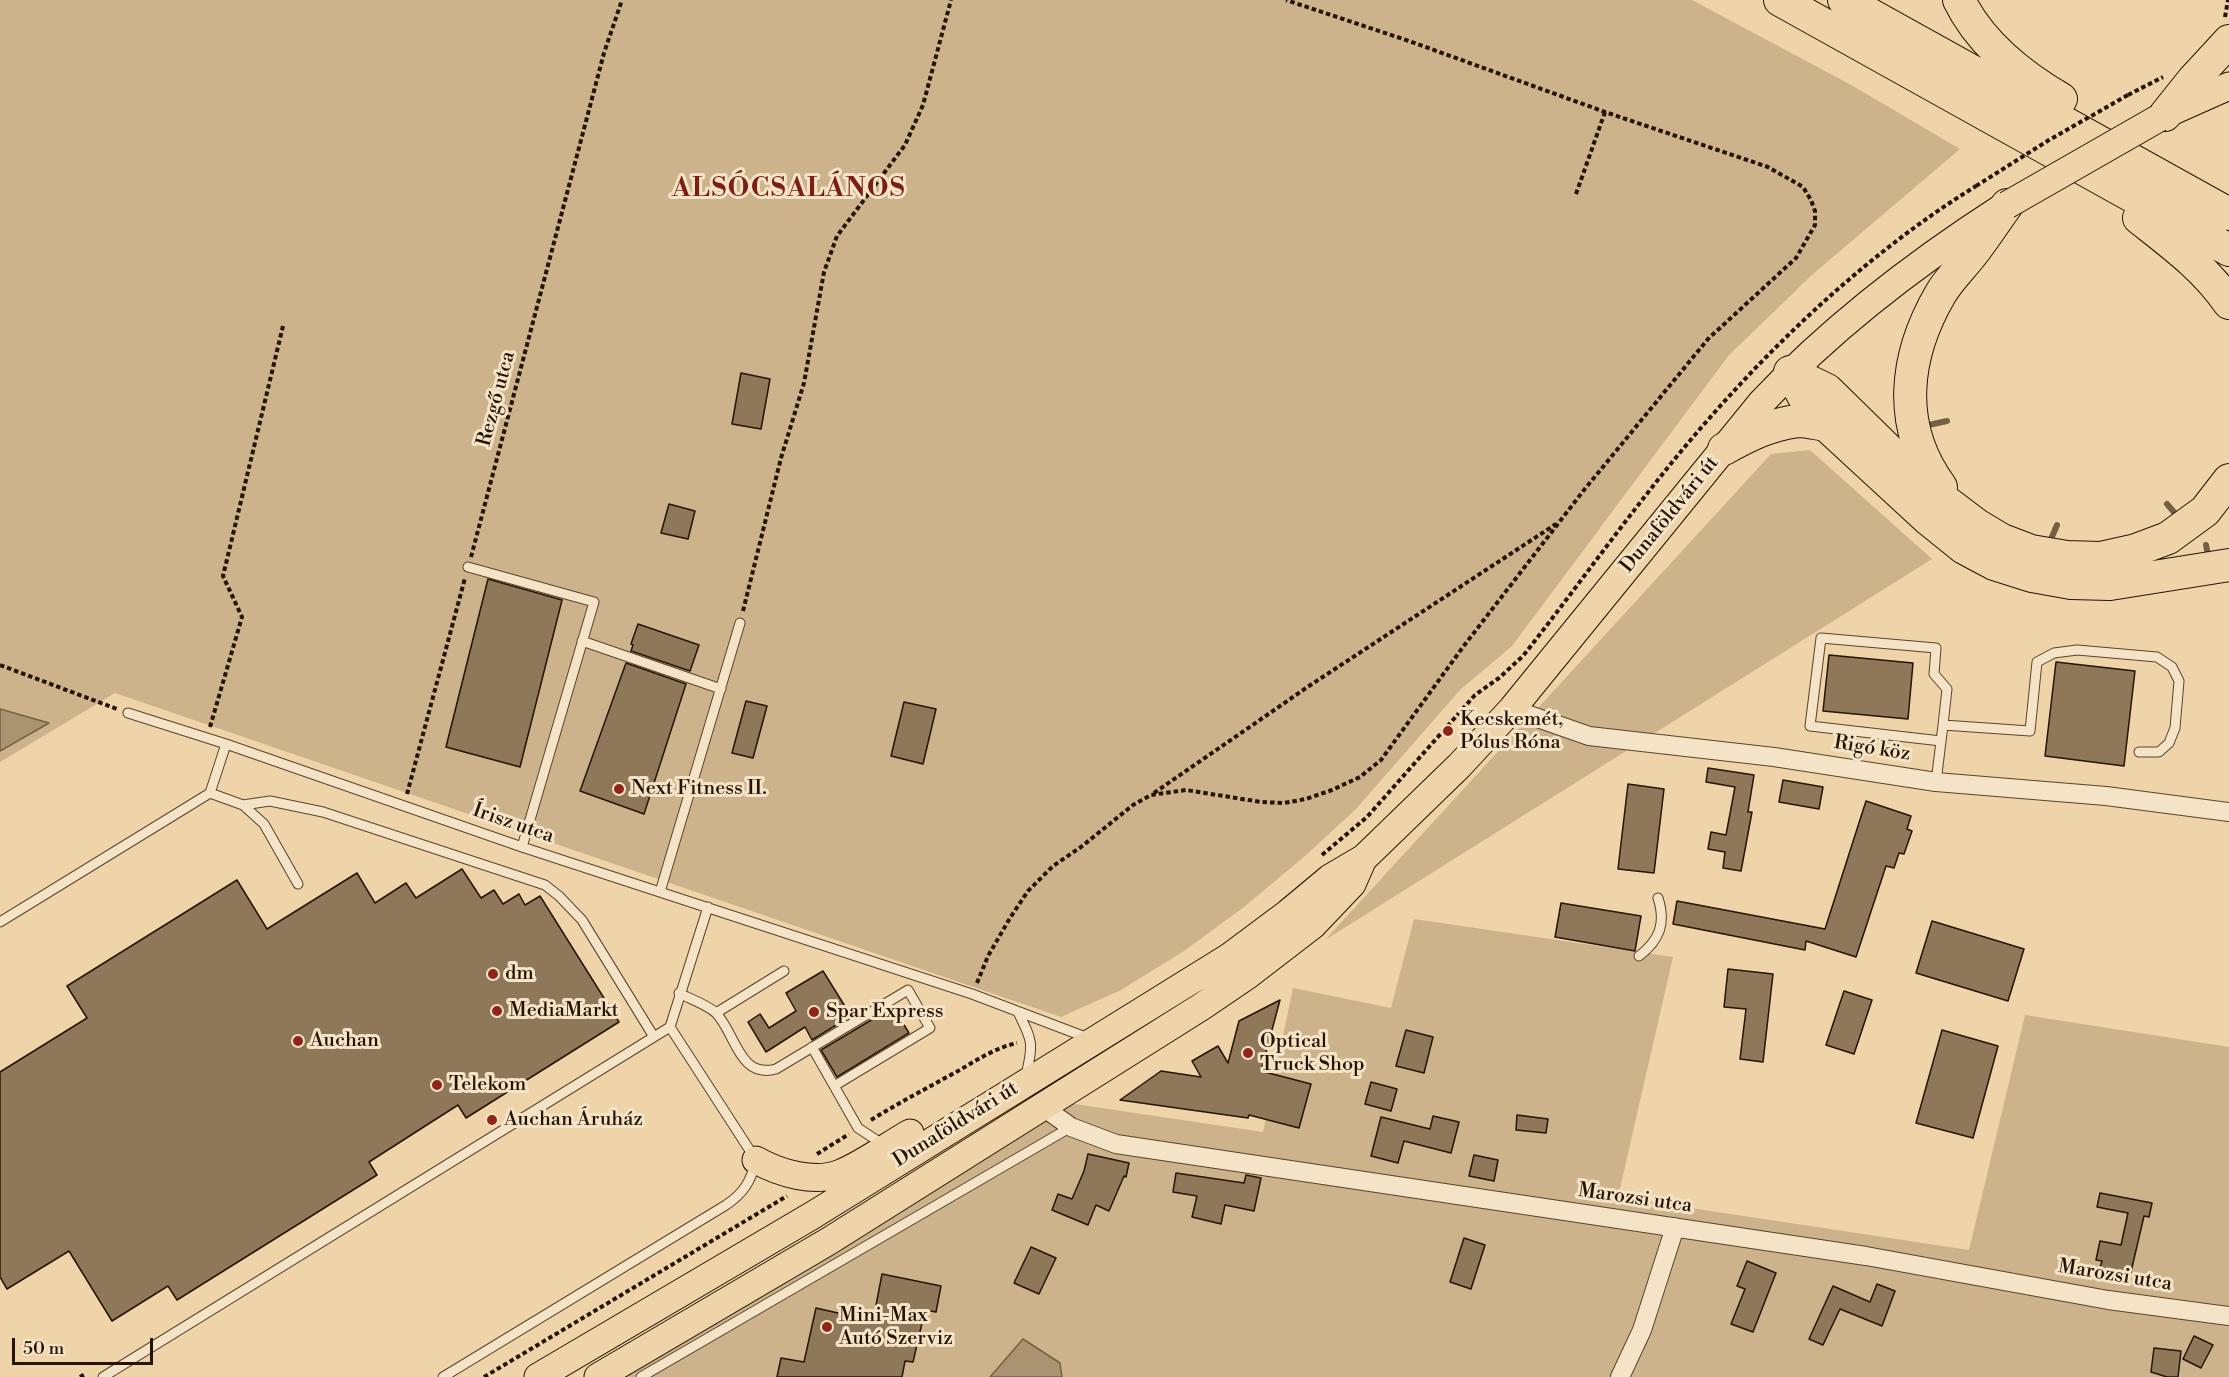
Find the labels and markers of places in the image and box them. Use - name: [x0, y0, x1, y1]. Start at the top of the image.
- place label: Kecskemét, Pólus Róna: [1460, 708, 1563, 755]
- marker: Kecskemét, Pólus Róna: [1441, 724, 1455, 738]
- place label: Next Fitness II.: [631, 777, 767, 801]
- marker: Next Fitness II.: [612, 782, 626, 796]
- place label: dm: [505, 962, 534, 986]
- marker: dm: [486, 967, 500, 981]
- place label: MediaMarkt: [509, 999, 619, 1023]
- place label: Spar Express: [826, 1000, 944, 1024]
- marker: MediaMarkt: [490, 1004, 504, 1018]
- marker: Spar Express: [807, 1005, 821, 1019]
- place label: Auchan: [310, 1029, 379, 1053]
- place label: Optical Truck Shop: [1260, 1030, 1365, 1077]
- marker: Auchan: [291, 1034, 305, 1048]
- marker: Optical Truck Shop: [1241, 1046, 1255, 1060]
- place label: Telekom: [449, 1073, 526, 1097]
- marker: Telekom: [430, 1078, 444, 1092]
- place label: Auchan Áruház: [504, 1108, 643, 1132]
- marker: Auchan Áruház: [485, 1113, 499, 1127]
- place label: Mini-Max Autó Szerviz: [839, 1304, 953, 1351]
- marker: Mini-Max Autó Szerviz: [820, 1320, 834, 1334]

